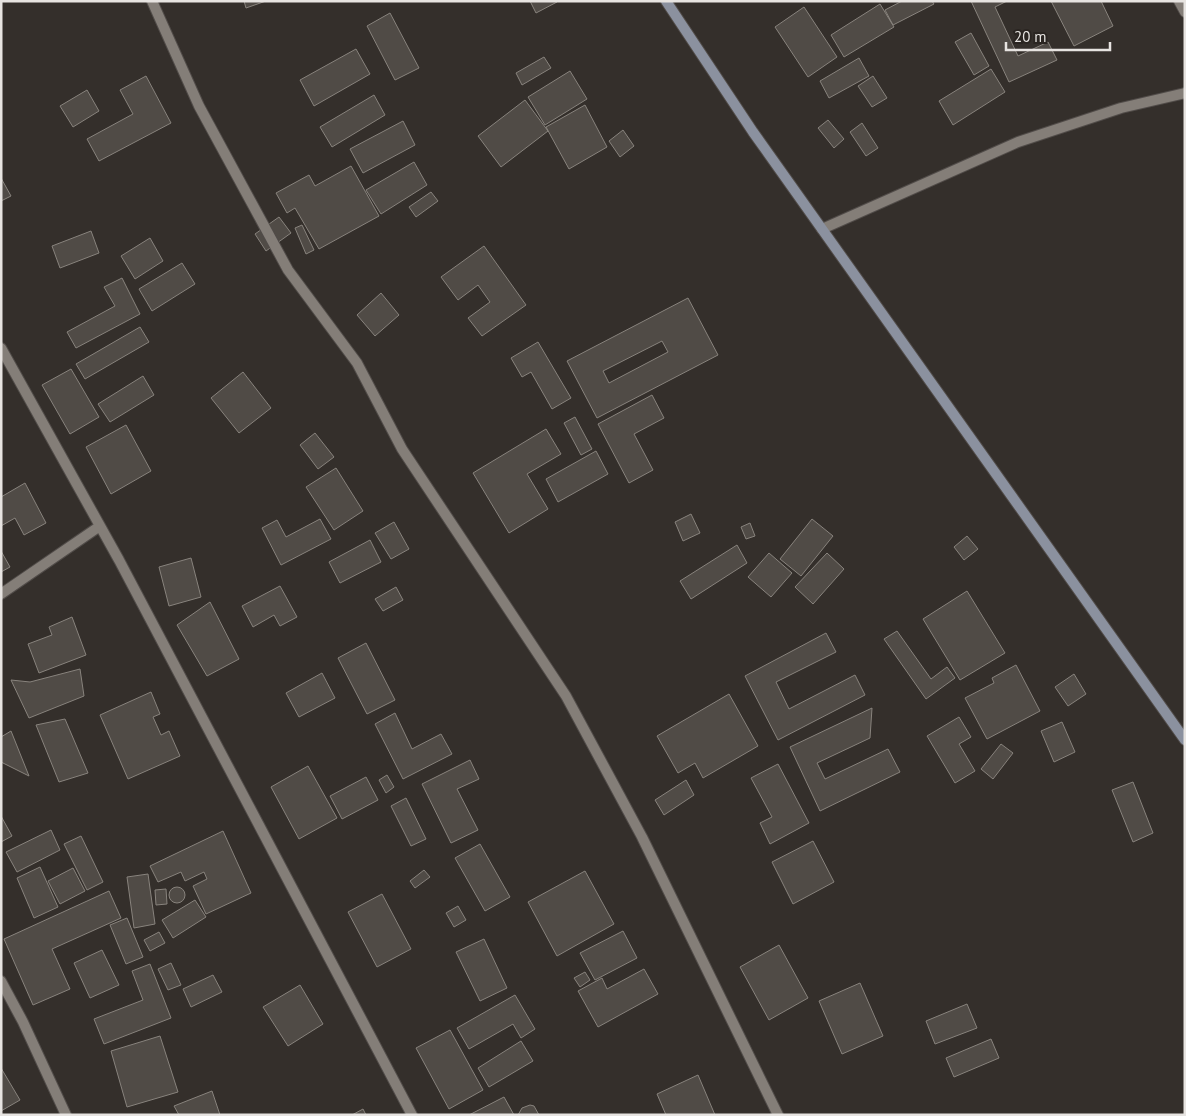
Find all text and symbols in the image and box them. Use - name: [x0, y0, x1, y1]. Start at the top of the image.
- scale bar: [1006, 20, 1110, 52]
- text: 20 m: [1014, 27, 1047, 46]

